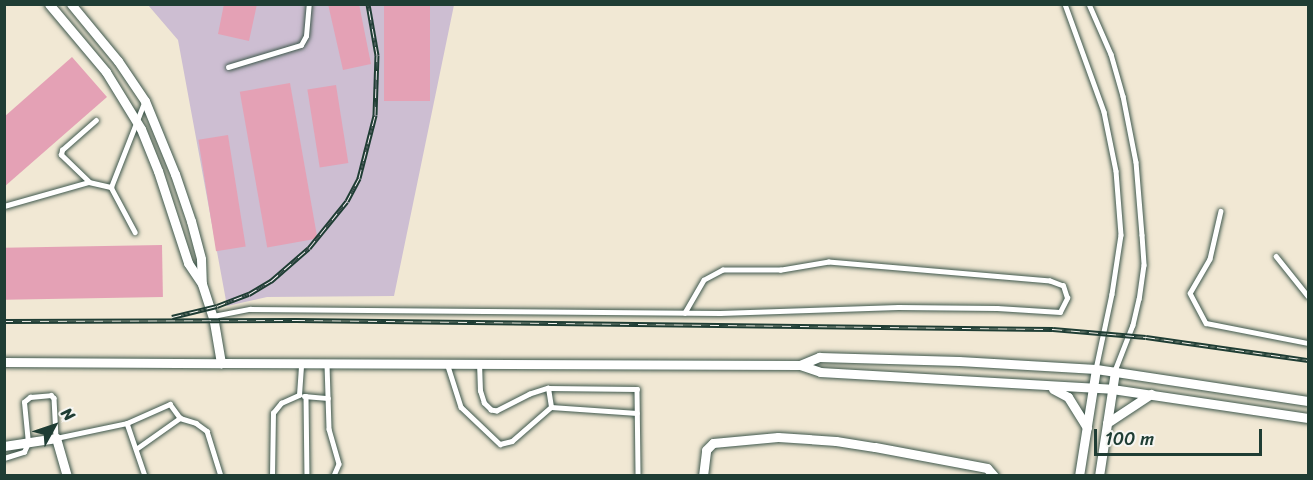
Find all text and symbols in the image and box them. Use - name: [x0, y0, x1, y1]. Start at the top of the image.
- north arrow: [24, 396, 84, 456]
- text: N: [53, 401, 83, 428]
- scale bar: [1097, 417, 1265, 455]
- text: 100 m: [1105, 423, 1154, 455]

